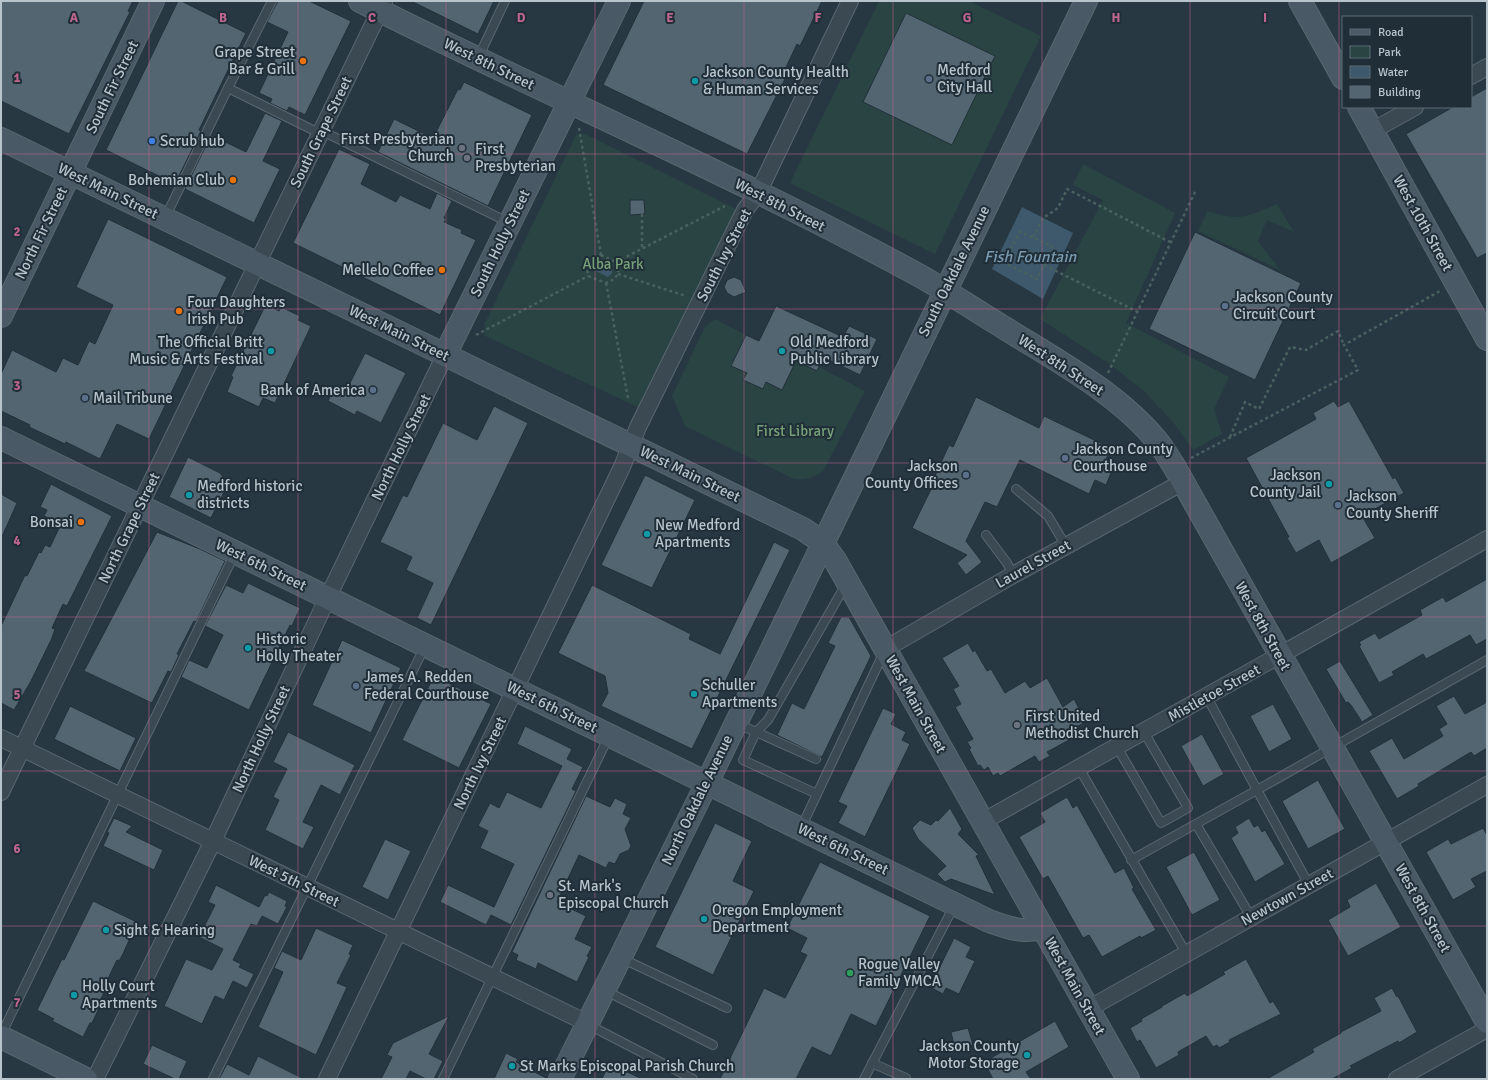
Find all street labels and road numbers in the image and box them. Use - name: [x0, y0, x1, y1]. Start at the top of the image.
- street label: West 8th Street: [441, 34, 537, 94]
- street label: South Fir Street: [82, 38, 142, 136]
- street label: South Grape Street: [286, 73, 356, 191]
- street label: West Main Street: [55, 159, 161, 223]
- street label: West 10th Street: [1389, 172, 1457, 274]
- street label: West 8th Street: [732, 175, 828, 235]
- street label: North Fir Street: [11, 184, 71, 282]
- street label: South Holly Street: [466, 187, 534, 299]
- street label: South Oakdale Avenue: [915, 203, 993, 339]
- street label: South Ivy Street: [693, 206, 755, 304]
- street label: West Main Street: [346, 301, 452, 365]
- street label: West 8th Street: [1015, 331, 1107, 399]
- street label: North Holly Street: [367, 391, 435, 503]
- street label: West Main Street: [637, 442, 743, 506]
- street label: North Grape Street: [94, 470, 164, 586]
- street label: West 6th Street: [213, 535, 309, 595]
- street label: Laurel Street: [992, 536, 1074, 592]
- street label: West 8th Street: [1231, 578, 1295, 674]
- street label: West Main Street: [882, 652, 950, 756]
- street label: Mistletoe Street: [1165, 660, 1263, 726]
- street label: West 6th Street: [504, 677, 600, 737]
- street label: North Holly Street: [228, 682, 294, 796]
- street label: North Ivy Street: [450, 714, 510, 812]
- street label: North Oakdale Avenue: [658, 732, 736, 868]
- street label: West 6th Street: [795, 819, 891, 879]
- street label: West 5th Street: [246, 851, 342, 911]
- street label: West 8th Street: [1391, 860, 1455, 956]
- street label: Newtown Street: [1238, 864, 1336, 930]
- street label: West Main Street: [1041, 934, 1109, 1038]

